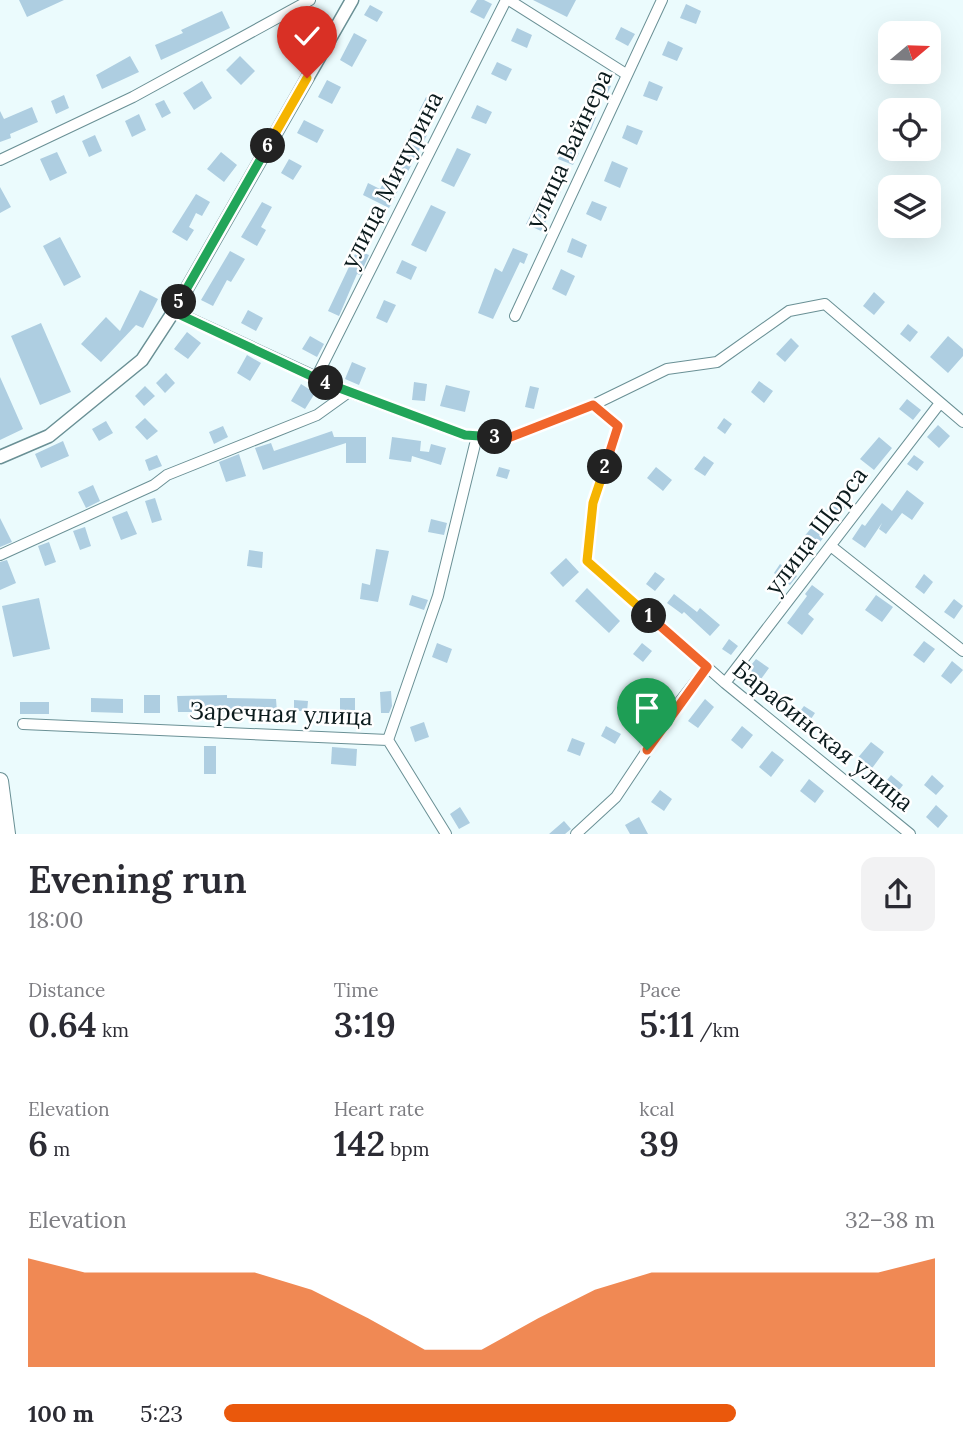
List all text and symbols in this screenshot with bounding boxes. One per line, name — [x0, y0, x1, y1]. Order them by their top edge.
pin — [277, 6, 337, 78]
icon: check — [288, 17, 326, 55]
north arrow — [878, 21, 942, 84]
map controls — [878, 21, 941, 238]
street label: улица Вайнера — [518, 64, 619, 233]
street label: улица Мичурина — [333, 86, 450, 274]
button: locate — [878, 98, 941, 161]
pin: 6 — [250, 128, 286, 164]
text: 6 — [262, 133, 273, 157]
button: layers — [878, 175, 941, 238]
pin: 5 — [162, 284, 196, 320]
text: 5 — [173, 289, 184, 313]
pin: 4 — [308, 366, 344, 400]
text: 4 — [320, 370, 331, 394]
pin: 3 — [477, 420, 512, 454]
text: 3 — [489, 424, 500, 448]
pin: 2 — [588, 449, 622, 484]
text: 2 — [599, 454, 610, 478]
street label: улица Щорса — [757, 460, 874, 601]
pin: 1 — [632, 598, 666, 634]
text: 1 — [645, 603, 652, 627]
street label: Барабинская улица — [727, 653, 920, 818]
pin — [617, 678, 677, 750]
icon: arrive — [628, 689, 666, 727]
street label: Заречная улица — [189, 695, 373, 732]
text: Evening run — [28, 855, 247, 903]
button: share — [861, 857, 935, 931]
text: 18:00 — [28, 905, 84, 934]
text: Distance — [28, 978, 105, 1002]
text: Time — [334, 978, 378, 1002]
text: Pace — [639, 978, 681, 1002]
text: 0.64 — [28, 1002, 97, 1047]
text: 3:19 — [334, 1002, 396, 1047]
text: 5:11 — [639, 1002, 695, 1047]
text: km — [97, 1018, 129, 1042]
text: /km — [695, 1018, 740, 1042]
text: Elevation — [28, 1097, 110, 1121]
text: Heart rate — [334, 1097, 424, 1121]
text: kcal — [639, 1097, 674, 1121]
text: 6 — [28, 1121, 48, 1166]
text: 142 — [334, 1121, 385, 1166]
text: 39 — [639, 1121, 679, 1166]
text: m — [48, 1137, 70, 1161]
text: bpm — [385, 1137, 430, 1161]
text: Elevation — [28, 1205, 127, 1234]
text: 32–38 m — [845, 1205, 935, 1234]
text: 100 m — [28, 1399, 94, 1428]
text: 5:23 — [140, 1399, 183, 1428]

